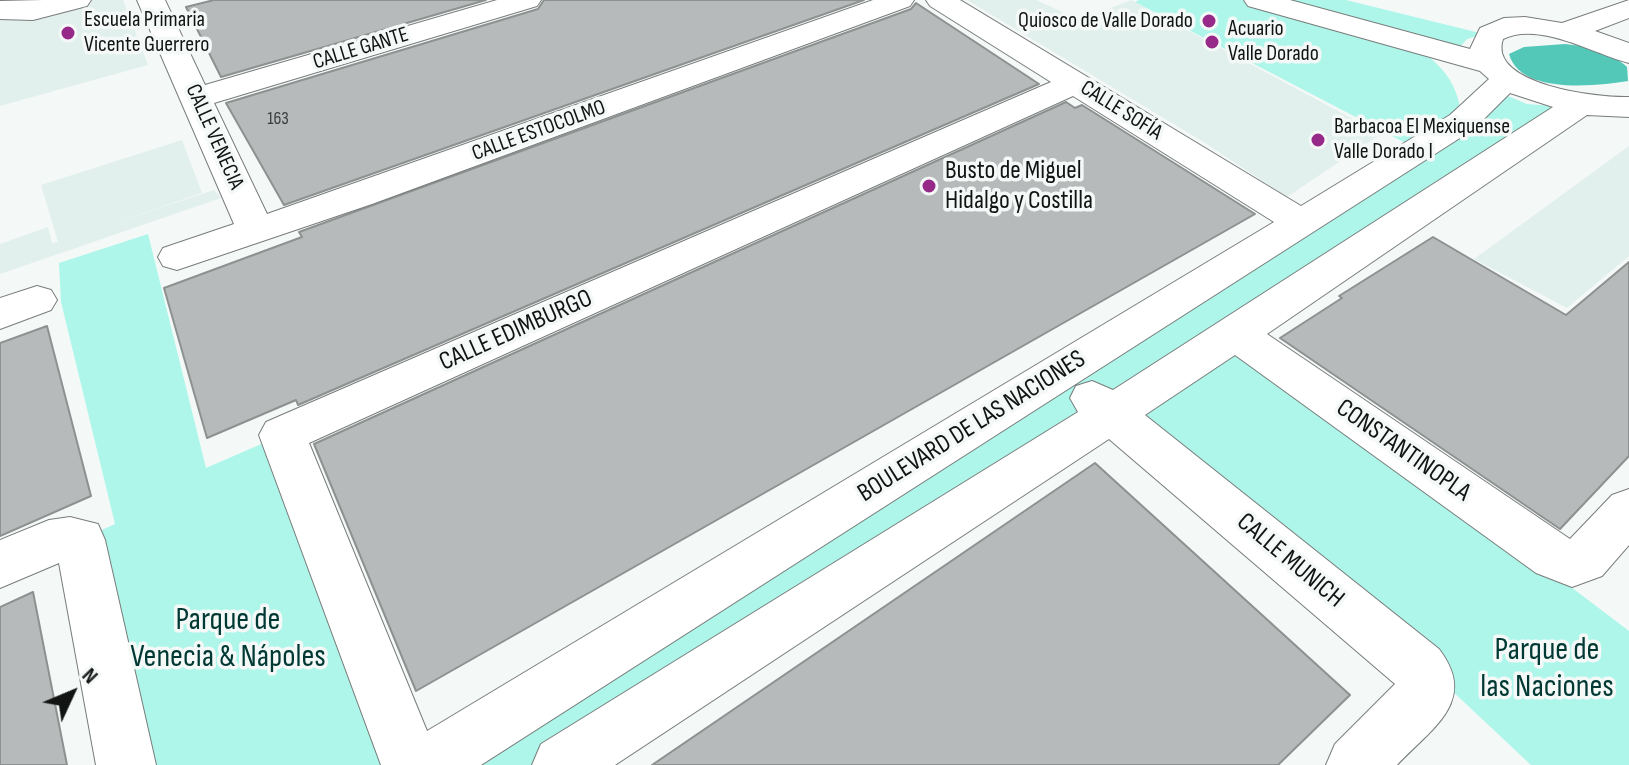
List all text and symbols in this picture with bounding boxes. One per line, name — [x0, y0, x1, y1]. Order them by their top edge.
place label: Escuela Primaria Vicente Guerrero — [84, 7, 209, 58]
place label: Quiosco de Valle Dorado — [1018, 8, 1193, 34]
marker: Quiosco de Valle Dorado — [1200, 12, 1218, 30]
place label: Acuario Valle Dorado — [1228, 16, 1319, 68]
street label: CALLE GANTE — [310, 22, 412, 76]
marker: Escuela Primaria Vicente Guerrero — [59, 24, 77, 42]
marker: Acuario Valle Dorado — [1203, 33, 1221, 51]
street label: CALLE SOFÍA — [1075, 76, 1167, 146]
street label: CALLE VENECIA — [179, 80, 249, 194]
street label: CALLE ESTOCOLMO — [469, 95, 609, 167]
house number: 163 — [267, 108, 289, 130]
place label: Barbacoa El Mexiquense Valle Dorado I — [1334, 114, 1510, 166]
marker: Barbacoa El Mexiquense Valle Dorado I — [1309, 131, 1327, 149]
place label: Busto de Miguel Hidalgo y Costilla — [945, 155, 1093, 216]
marker: Busto de Miguel Hidalgo y Costilla — [920, 177, 938, 195]
street label: CALLE EDIMBURGO — [435, 283, 597, 379]
street label: BOULEVARD DE LAS NACIONES — [852, 344, 1092, 510]
street label: CONSTANTINOPLA — [1330, 393, 1476, 509]
street label: CALLE MUNICH — [1230, 507, 1350, 615]
park label: Parque de Venecia & Nápoles — [130, 602, 326, 677]
park label: Parque de las Naciones — [1480, 632, 1614, 707]
north arrow — [32, 653, 112, 733]
text: N — [76, 662, 103, 690]

